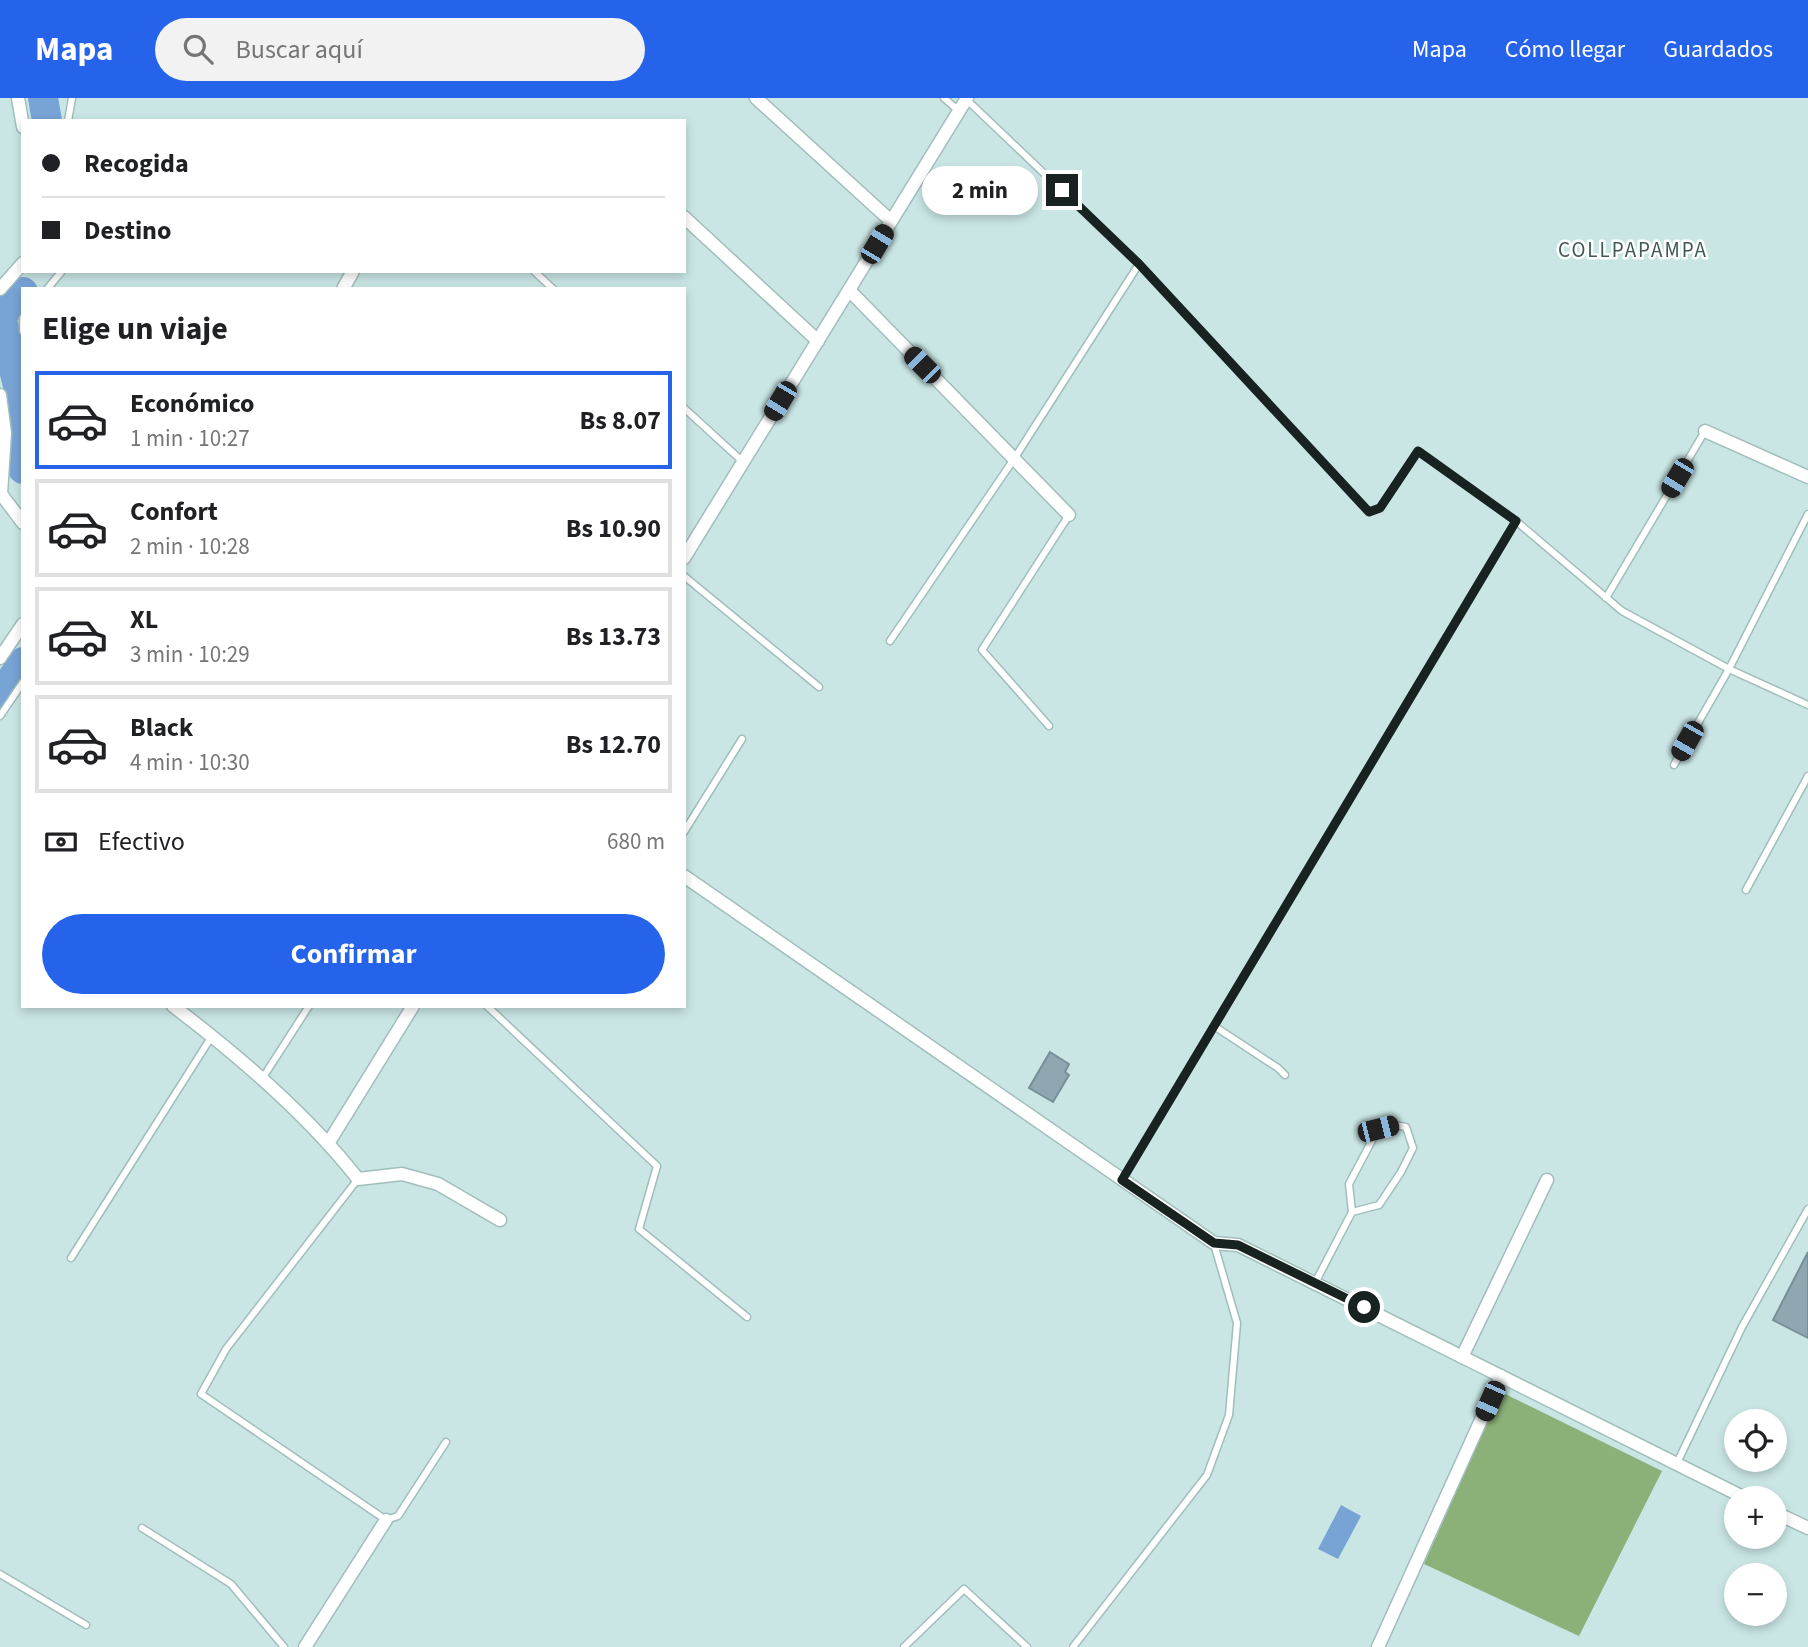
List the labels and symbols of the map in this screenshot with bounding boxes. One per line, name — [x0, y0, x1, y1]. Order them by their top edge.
callout: 2 min — [922, 166, 1038, 214]
route end — [1046, 174, 1078, 206]
car — [858, 221, 897, 267]
district label: COLLPAPAMPA — [1558, 235, 1708, 265]
car — [900, 343, 945, 387]
car — [761, 378, 800, 424]
car — [1658, 455, 1697, 501]
car — [1668, 718, 1707, 764]
car — [1356, 1114, 1401, 1144]
route start — [1348, 1291, 1380, 1323]
car — [1472, 1378, 1509, 1424]

